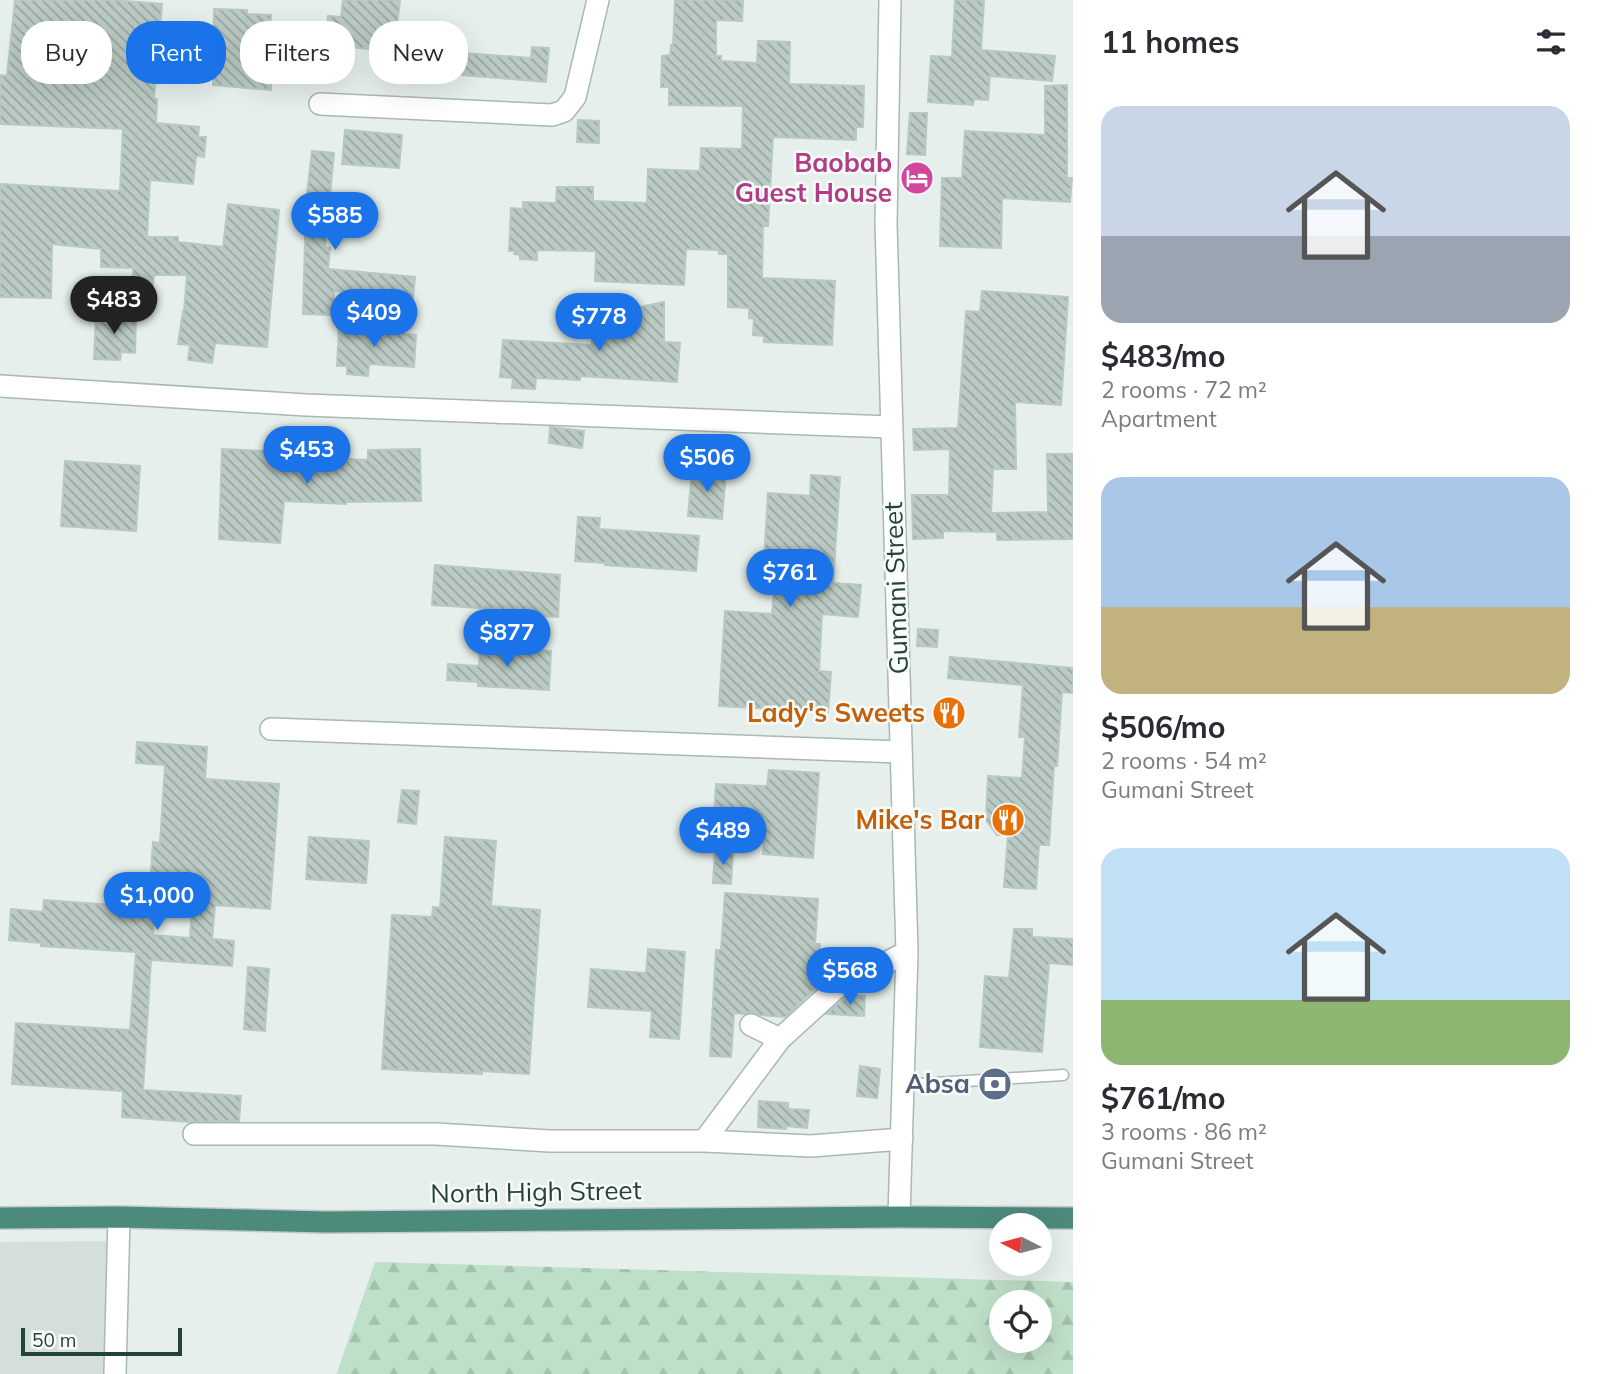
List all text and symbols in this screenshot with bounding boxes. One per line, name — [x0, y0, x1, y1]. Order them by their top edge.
chip: Buy — [21, 21, 112, 84]
chip: Rent — [126, 21, 226, 84]
chip: Filters — [240, 21, 355, 84]
chip: New — [369, 21, 468, 84]
text: 11 homes — [1101, 23, 1240, 61]
icon: filters — [1532, 23, 1570, 61]
place label: Baobab Guest House — [735, 146, 892, 209]
icon: home — [1273, 152, 1399, 278]
hotel icon: Baobab Guest House — [898, 159, 936, 197]
pin: $585 — [294, 192, 376, 252]
text: $585 — [307, 200, 363, 229]
pin: $483 — [73, 276, 155, 336]
text: $483 — [86, 284, 142, 313]
pin: $409 — [333, 290, 415, 349]
pin: $778 — [558, 294, 640, 353]
text: $409 — [346, 297, 402, 326]
text: $778 — [571, 301, 627, 330]
text: $483/mo — [1101, 337, 1225, 375]
text: 2 rooms · 72 m² — [1101, 375, 1267, 404]
text: Apartment — [1101, 404, 1217, 433]
pin: $453 — [266, 426, 348, 486]
text: $453 — [279, 434, 335, 463]
pin: $506 — [666, 434, 748, 494]
text: $506 — [679, 442, 735, 471]
street label: Gumani Street — [876, 501, 915, 675]
icon: home — [1273, 523, 1399, 649]
pin: $761 — [749, 550, 831, 609]
text: $761 — [762, 557, 818, 586]
pin: $877 — [466, 610, 548, 669]
text: $877 — [479, 617, 535, 646]
restaurant icon: Lady's Sweets — [930, 694, 968, 732]
place label: Lady's Sweets — [747, 696, 925, 729]
text: $506/mo — [1101, 708, 1225, 746]
text: 2 rooms · 54 m² — [1101, 746, 1267, 775]
text: Gumani Street — [1101, 775, 1254, 804]
restaurant icon: Mike's Bar — [989, 801, 1027, 839]
place label: Mike's Bar — [856, 803, 985, 836]
pin: $489 — [682, 808, 764, 867]
text: $489 — [695, 815, 751, 844]
pin: $1,000 — [100, 872, 214, 932]
text: $1,000 — [120, 880, 194, 909]
icon: home — [1273, 894, 1399, 1020]
pin: $568 — [809, 948, 891, 1007]
text: $568 — [822, 955, 878, 984]
bank icon: Absa — [976, 1065, 1014, 1103]
place label: Absa — [905, 1067, 970, 1100]
text: $761/mo — [1101, 1079, 1225, 1117]
text: 3 rooms · 86 m² — [1101, 1117, 1267, 1146]
text: Gumani Street — [1101, 1146, 1254, 1175]
street label: North High Street — [430, 1173, 642, 1210]
north arrow — [989, 1213, 1052, 1276]
map controls — [989, 1213, 1052, 1353]
button: locate — [989, 1290, 1052, 1353]
scale bar — [21, 1325, 182, 1357]
text: 50 m — [32, 1328, 76, 1352]

